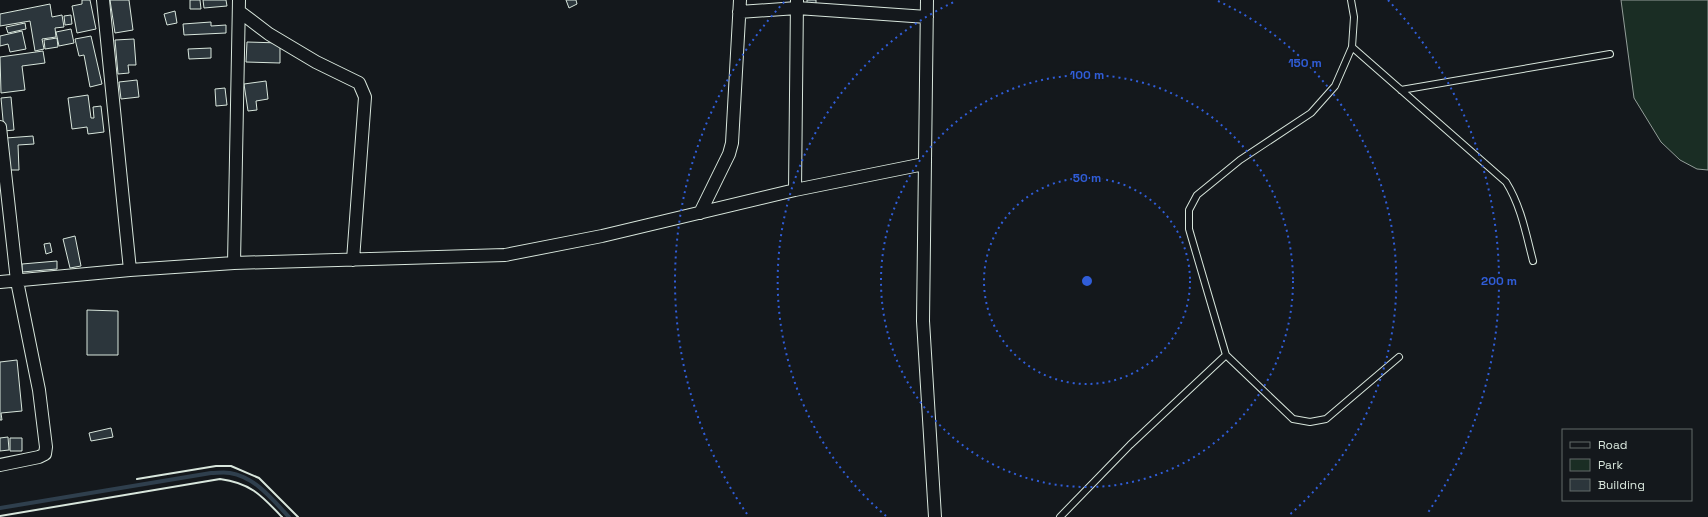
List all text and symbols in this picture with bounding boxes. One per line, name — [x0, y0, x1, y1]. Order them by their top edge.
text: 150 m — [1288, 55, 1322, 71]
text: 100 m — [1070, 67, 1104, 83]
text: 50 m — [1073, 170, 1101, 186]
text: 200 m — [1481, 273, 1517, 289]
centre of rings — [1080, 274, 1094, 288]
legend — [1562, 429, 1692, 501]
text: Road — [1598, 437, 1627, 453]
text: Park — [1598, 457, 1623, 473]
text: Building — [1598, 477, 1645, 493]

